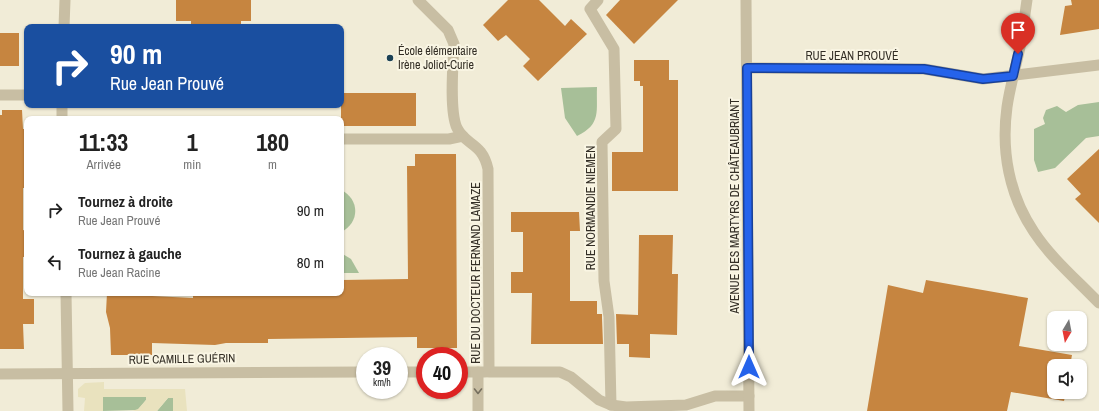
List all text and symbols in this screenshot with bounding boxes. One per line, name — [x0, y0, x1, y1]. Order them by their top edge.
pin — [1001, 13, 1035, 54]
icon: arrive — [1007, 19, 1029, 41]
text: 90 m — [110, 35, 162, 73]
icon: right — [44, 40, 96, 92]
place label: École élémentaire Irène Joliot-Curie — [398, 43, 477, 73]
street label: RUE JEAN PROUVÉ — [806, 48, 898, 64]
marker: École élémentaire Irène Joliot-Curie — [385, 53, 395, 63]
text: Rue Jean Prouvé — [110, 71, 224, 96]
street label: AVENUE DES MARTYRS DE CHÂTEAUBRIANT — [727, 99, 743, 314]
text: 11:33 — [79, 126, 128, 158]
text: 1 — [187, 126, 198, 158]
text: 180 — [256, 126, 289, 158]
street label: RUE NORMANDIE NIEMEN — [583, 146, 599, 270]
text: Arrivée — [86, 156, 121, 173]
text: min — [183, 156, 201, 173]
text: m — [268, 156, 277, 173]
street label: RUE DU DOCTEUR FERNAND LAMAZE — [468, 182, 484, 364]
text: Tournez à droite — [78, 191, 173, 212]
icon: right — [44, 199, 66, 221]
text: 90 m — [297, 200, 324, 221]
text: Rue Jean Prouvé — [78, 212, 160, 229]
text: Tournez à gauche — [78, 243, 182, 264]
icon: left — [44, 251, 66, 273]
text: 80 m — [297, 252, 324, 273]
text: Rue Jean Racine — [78, 264, 160, 281]
north arrow — [1047, 311, 1087, 351]
map controls — [1047, 311, 1087, 399]
position arrow — [728, 346, 770, 388]
speed limit sign: 40 — [416, 347, 468, 399]
street label: RUE CAMILLE GUÉRIN — [129, 350, 235, 368]
text: 39 — [373, 354, 391, 381]
button: sound — [1047, 359, 1087, 399]
text: km/h — [373, 376, 391, 389]
one-way arrow — [474, 388, 482, 394]

